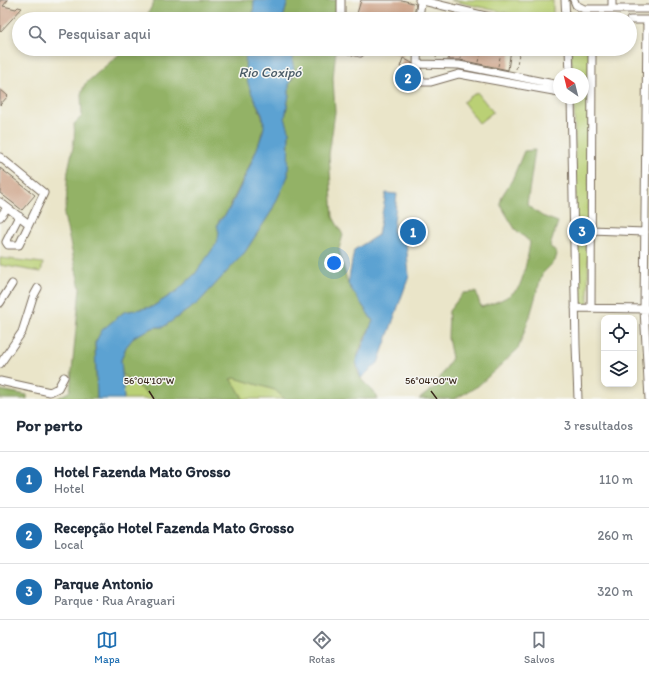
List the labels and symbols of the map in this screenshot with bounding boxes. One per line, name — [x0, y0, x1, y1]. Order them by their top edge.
pin: 2 — [395, 63, 421, 93]
water label: Rio Coxipó — [239, 64, 302, 81]
north arrow — [553, 68, 589, 104]
pin: 3 — [569, 216, 595, 246]
pin: 1 — [400, 217, 426, 247]
your location — [324, 253, 344, 273]
text: 56°04'10"W — [124, 374, 175, 387]
text: 56°04'00"W — [405, 374, 457, 387]

